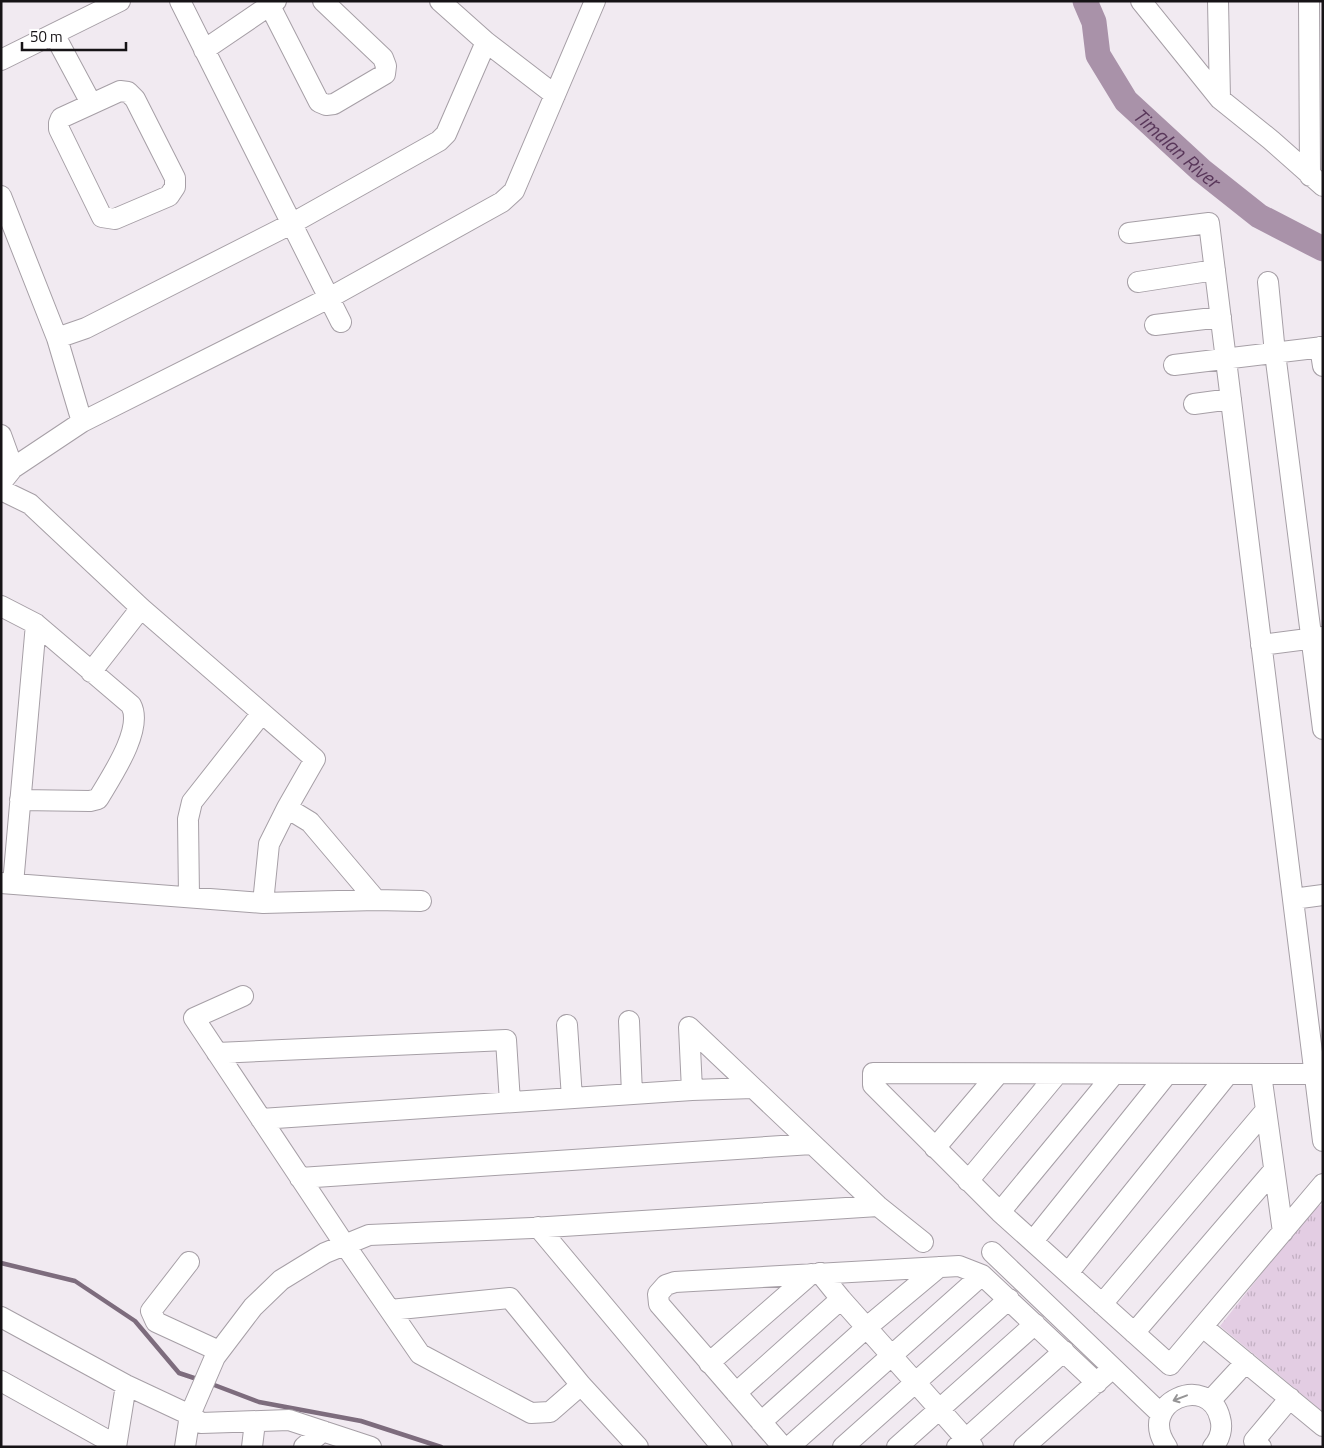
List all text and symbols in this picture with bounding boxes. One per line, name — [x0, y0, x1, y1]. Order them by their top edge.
scale bar — [22, 20, 126, 52]
text: 50 m — [30, 25, 63, 48]
water label: Timalan River — [1127, 100, 1229, 197]
one-way arrow — [1173, 1394, 1188, 1403]

